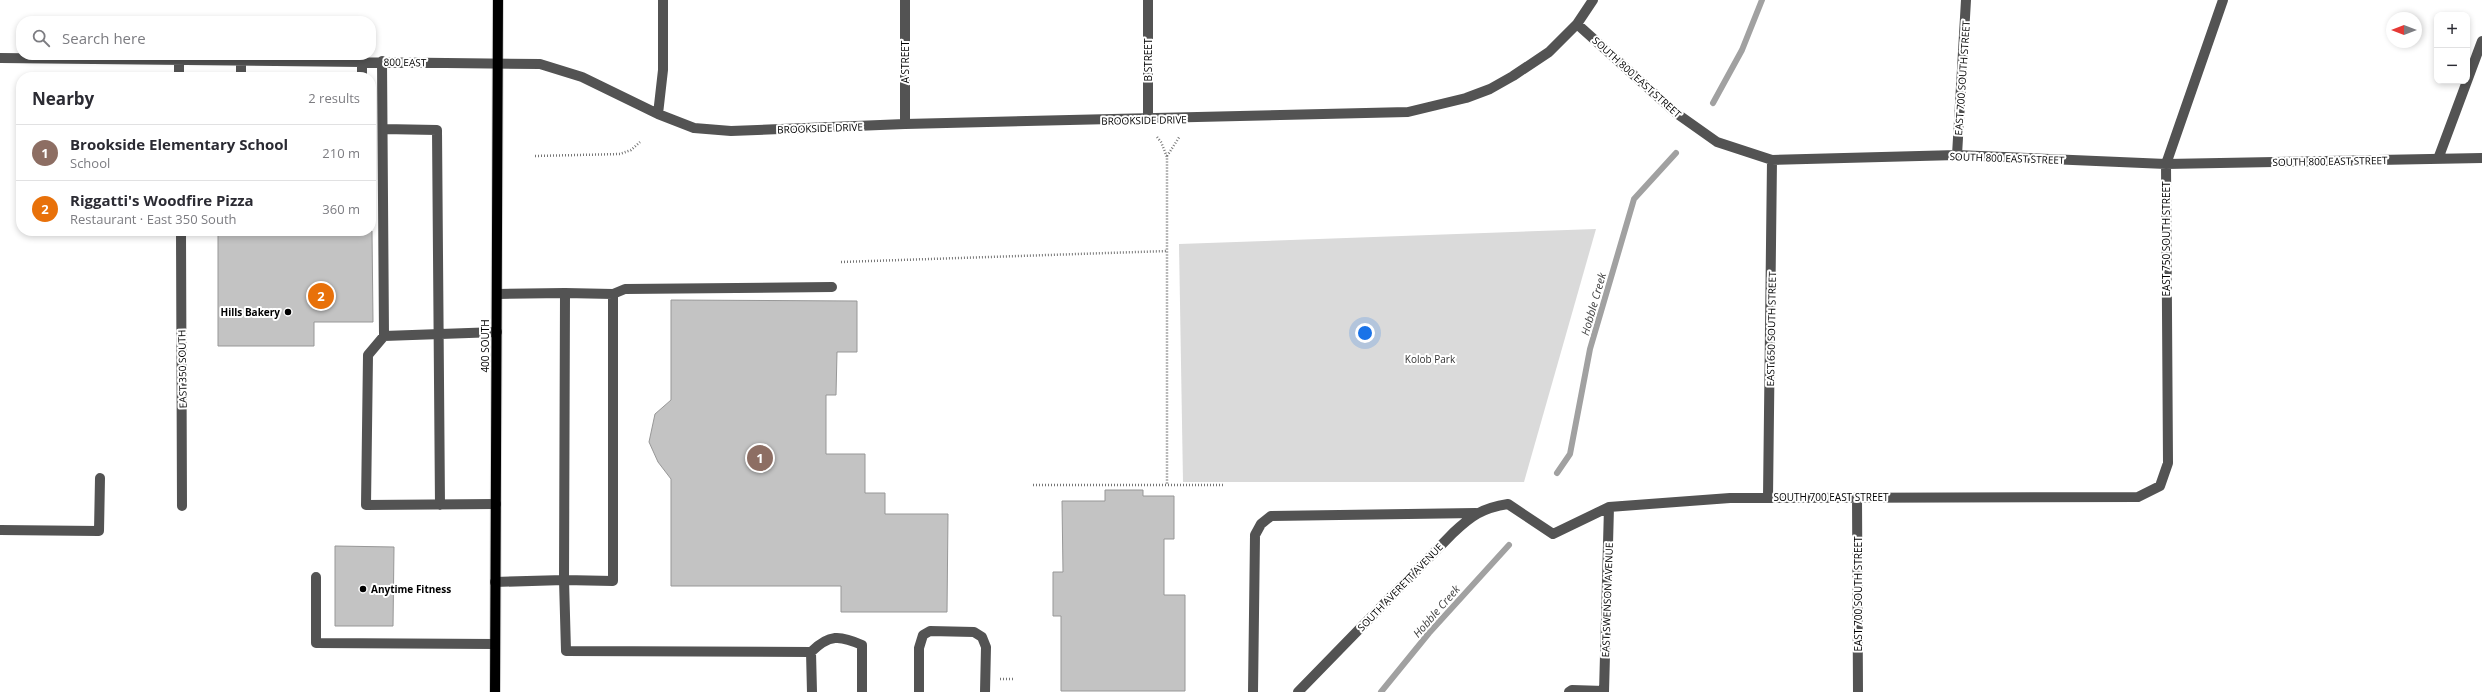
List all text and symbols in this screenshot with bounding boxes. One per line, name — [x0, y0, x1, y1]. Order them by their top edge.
north arrow — [2386, 12, 2422, 48]
map controls — [2434, 12, 2470, 84]
button: + — [2434, 12, 2470, 48]
search box — [16, 16, 376, 60]
street label: EAST 700 SOUTH STREET — [1951, 20, 1973, 136]
icon: search — [30, 27, 52, 49]
text: Search here — [62, 28, 146, 48]
street label: SOUTH 800 EAST STREET — [1590, 33, 1685, 121]
street label: B STREET — [1141, 38, 1155, 81]
street label: A STREET — [898, 40, 912, 83]
button: − — [2434, 48, 2470, 84]
street label: 800 EAST — [384, 55, 427, 69]
text: Nearby — [32, 87, 94, 110]
text: 2 results — [308, 89, 360, 107]
street label: BROOKSIDE DRIVE — [1101, 112, 1187, 128]
street label: BROOKSIDE DRIVE — [777, 120, 863, 136]
text: Brookside Elementary School — [70, 134, 288, 154]
text: 1 — [41, 144, 49, 162]
text: 210 m — [322, 144, 360, 162]
street label: SOUTH 800 EAST STREET — [1949, 149, 2065, 167]
street label: SOUTH 800 EAST STREET — [2272, 153, 2388, 169]
text: School — [70, 154, 110, 172]
street label: EAST 750 SOUTH STREET — [2159, 181, 2173, 297]
text: Riggatti's Woodfire Pizza — [70, 190, 254, 210]
text: 2 — [41, 200, 49, 218]
text: 360 m — [322, 200, 360, 218]
text: Restaurant · East 350 South — [70, 210, 237, 228]
water label: Hobble Creek — [1577, 270, 1609, 337]
street label: EAST 650 SOUTH STREET — [1763, 271, 1779, 387]
pin: 2 — [308, 281, 334, 311]
place label: Hills Bakery — [221, 305, 280, 319]
marker: Hills Bakery — [283, 307, 293, 317]
street label: 400 SOUTH — [478, 319, 492, 373]
your location — [1355, 323, 1375, 343]
street label: EAST 350 SOUTH — [174, 330, 190, 408]
park label: Kolob Park — [1405, 352, 1456, 366]
pin: 1 — [747, 443, 773, 473]
street label: SOUTH 700 EAST STREET — [1773, 490, 1889, 504]
street label: EAST 700 SOUTH STREET — [1851, 536, 1865, 652]
street label: SOUTH AVERETT AVENUE — [1354, 540, 1446, 634]
street label: EAST SWENSON AVENUE — [1598, 542, 1616, 658]
water label: Hobble Creek — [1409, 581, 1463, 640]
place label: Anytime Fitness — [371, 582, 451, 596]
marker: Anytime Fitness — [358, 584, 368, 594]

